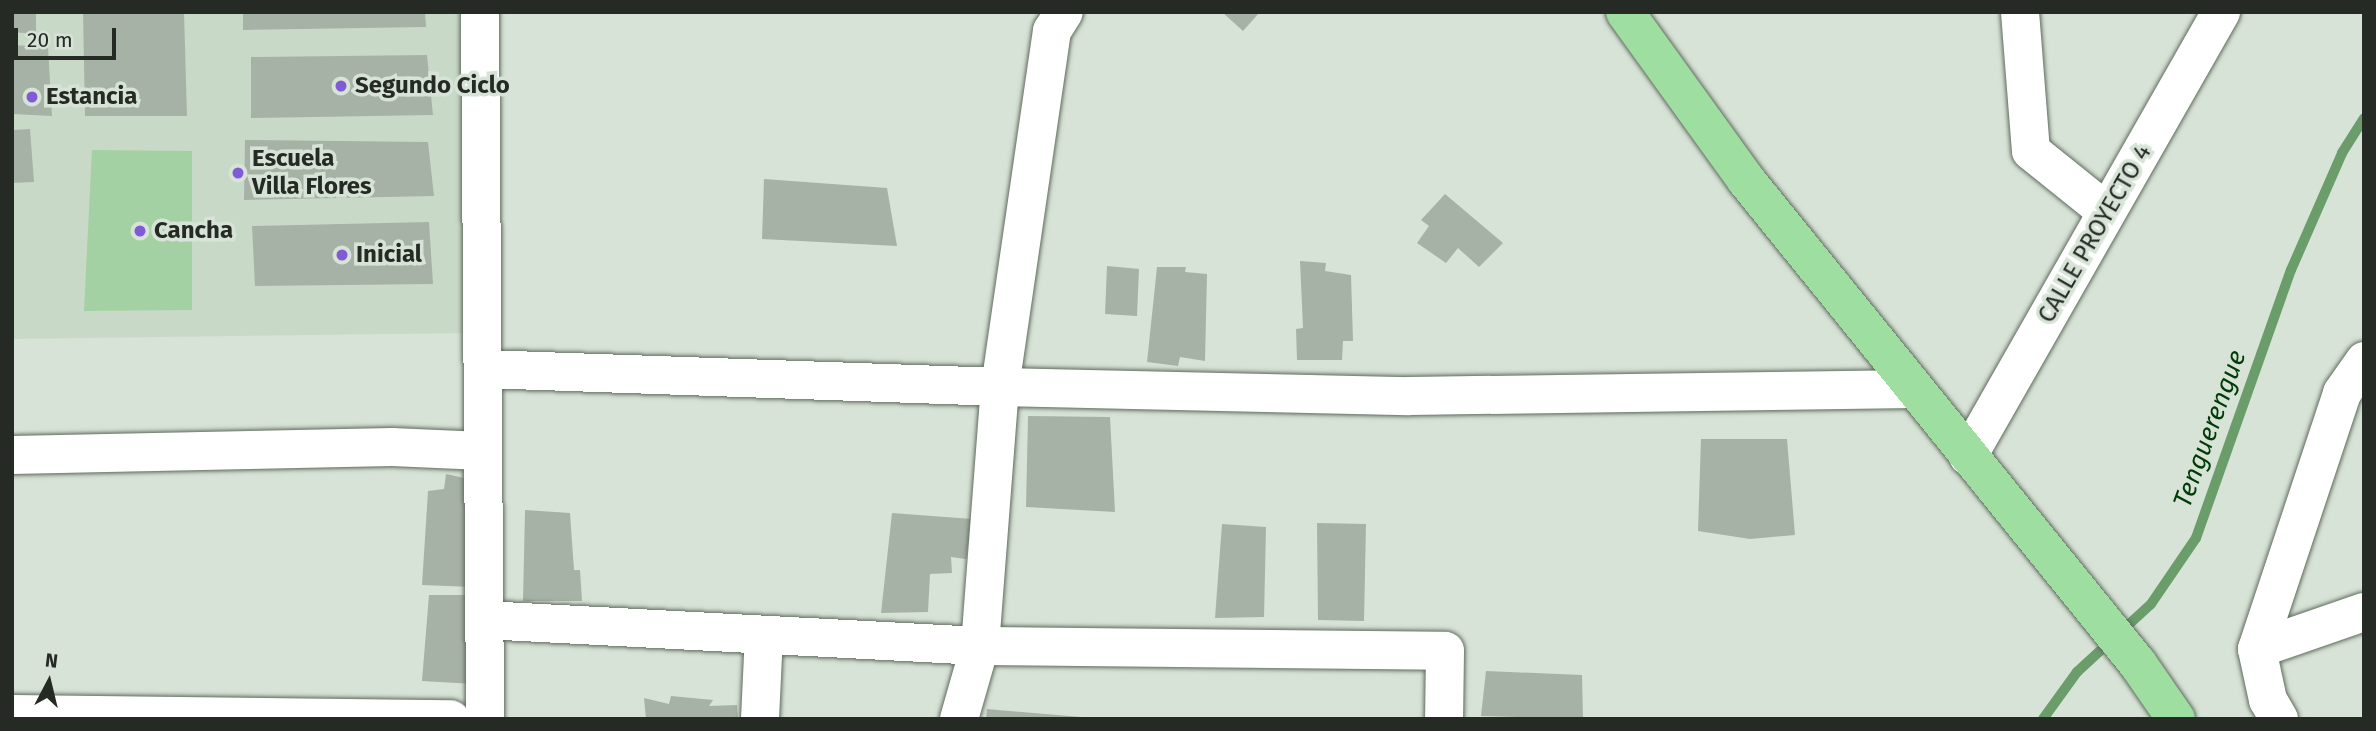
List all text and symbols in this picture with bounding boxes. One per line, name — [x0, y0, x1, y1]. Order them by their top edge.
scale bar — [18, 14, 119, 58]
text: 20 m — [27, 27, 73, 53]
place label: Segundo Ciclo — [355, 72, 510, 100]
marker: Segundo Ciclo — [333, 78, 349, 94]
place label: Estancia — [46, 83, 137, 111]
marker: Estancia — [24, 89, 40, 105]
street label: CALLE PROYECTO 4 — [2032, 140, 2158, 328]
place label: Escuela Villa Flores — [252, 145, 372, 201]
marker: Escuela Villa Flores — [230, 165, 246, 181]
place label: Cancha — [154, 217, 233, 245]
marker: Cancha — [132, 223, 148, 239]
place label: Inicial — [356, 241, 422, 269]
marker: Inicial — [334, 247, 350, 263]
water label: Tenguerengue — [2167, 346, 2253, 512]
north arrow — [14, 647, 84, 717]
text: N — [44, 648, 59, 673]

